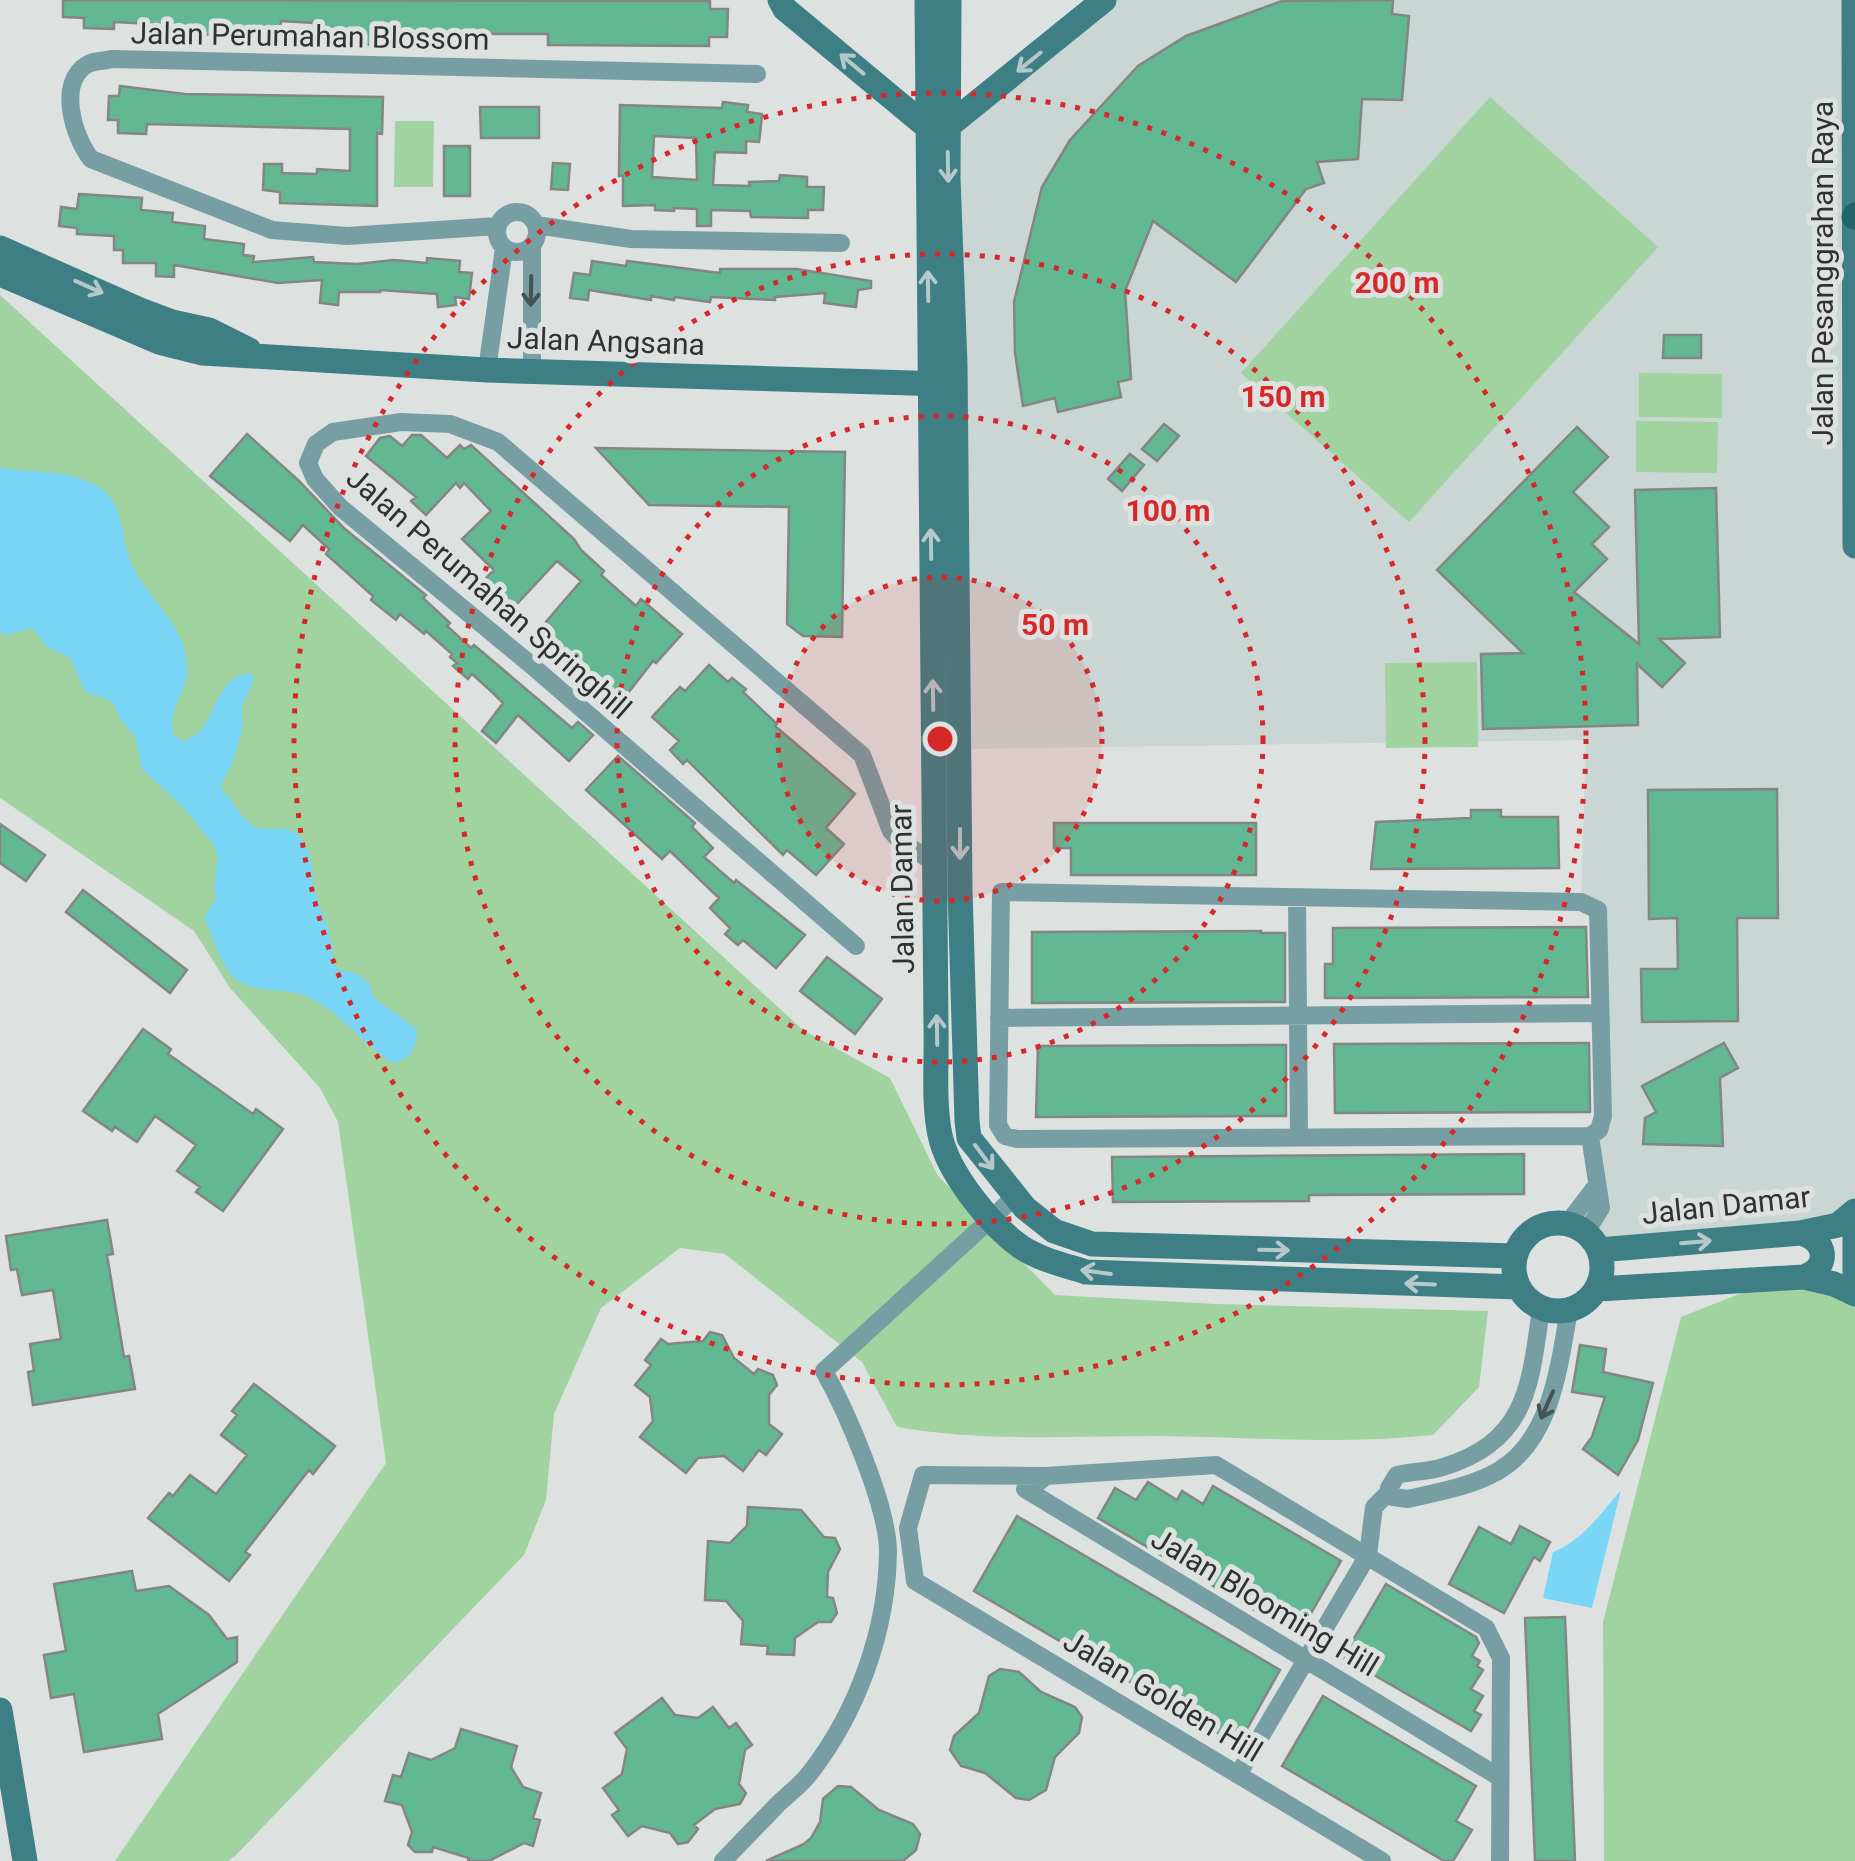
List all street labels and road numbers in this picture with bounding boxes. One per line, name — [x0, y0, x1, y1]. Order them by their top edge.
street label: Jalan Perumahan Blossom — [130, 15, 490, 57]
street label: Jalan Pesanggrahan Raya — [1805, 101, 1840, 445]
street label: Jalan Angsana — [506, 320, 706, 362]
street label: Jalan Perumahan Springhill — [340, 460, 638, 726]
street label: Jalan Damar — [883, 804, 921, 974]
street label: Jalan Damar — [1640, 1179, 1812, 1231]
street label: Jalan Blooming Hill — [1145, 1520, 1385, 1684]
street label: Jalan Golden Hill — [1057, 1623, 1269, 1769]

